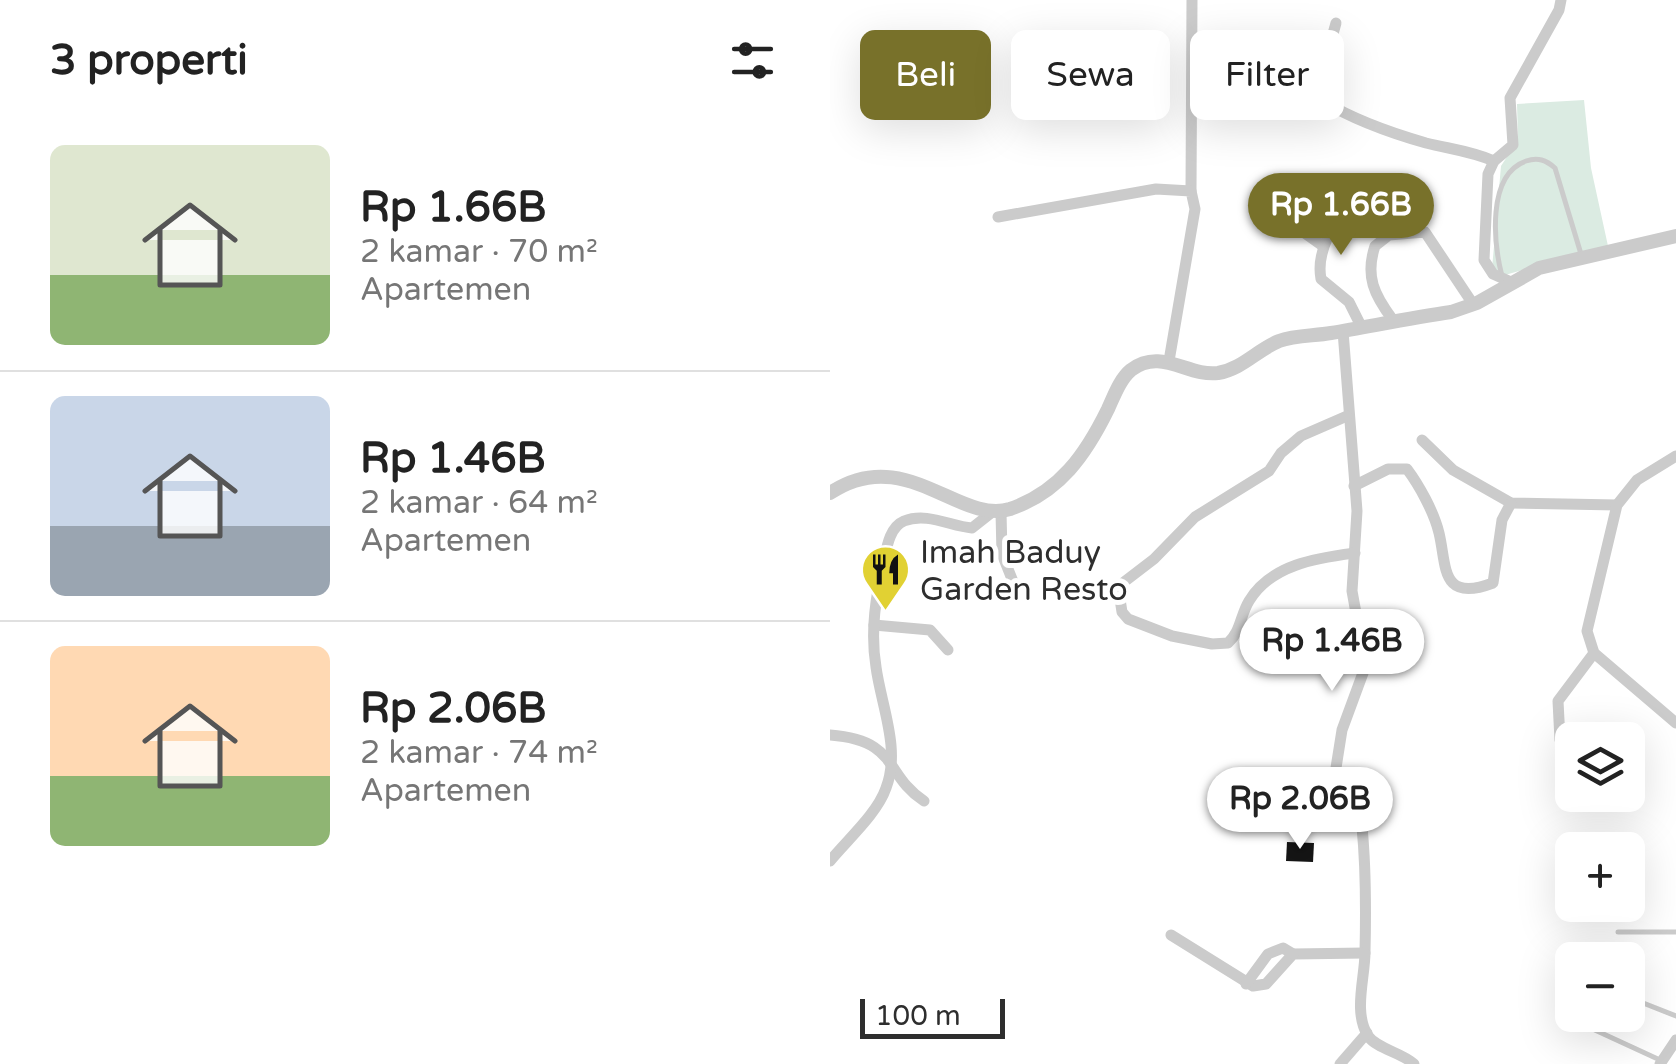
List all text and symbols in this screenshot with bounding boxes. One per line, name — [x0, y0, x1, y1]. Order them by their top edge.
chip: Beli — [860, 30, 991, 120]
chip: Sewa — [1011, 30, 1170, 120]
chip: Filter — [1190, 30, 1344, 120]
icon: filters — [725, 33, 780, 88]
text: 3 properti — [50, 35, 248, 86]
pin: Rp 1.66B — [1238, 173, 1444, 258]
text: Rp 1.66B — [360, 182, 546, 233]
icon: home — [130, 185, 250, 305]
text: Rp 1.66B — [1270, 186, 1412, 224]
text: 2 kamar · 70 m² — [360, 233, 598, 271]
text: Apartemen — [360, 271, 531, 309]
text: Rp 1.46B — [360, 433, 546, 484]
icon: home — [130, 436, 250, 556]
text: 2 kamar · 64 m² — [360, 484, 598, 522]
text: Apartemen — [360, 522, 531, 560]
place label: Imah Baduy Garden Resto — [920, 534, 1128, 609]
restaurant icon: Imah Baduy Garden Resto — [859, 544, 911, 612]
pin: Rp 1.46B — [1229, 609, 1435, 694]
text: Rp 1.46B — [1261, 622, 1403, 660]
text: Rp 2.06B — [360, 683, 546, 734]
icon: home — [130, 686, 250, 806]
map controls — [1555, 722, 1645, 1032]
button: layers — [1555, 722, 1645, 812]
text: 2 kamar · 74 m² — [360, 734, 598, 772]
pin: Rp 2.06B — [1197, 767, 1403, 852]
text: Apartemen — [360, 772, 531, 810]
text: Rp 2.06B — [1229, 780, 1371, 818]
button: + — [1555, 832, 1645, 922]
button: − — [1555, 942, 1645, 1032]
scale bar — [860, 994, 1005, 1038]
text: 100 m — [875, 999, 961, 1033]

